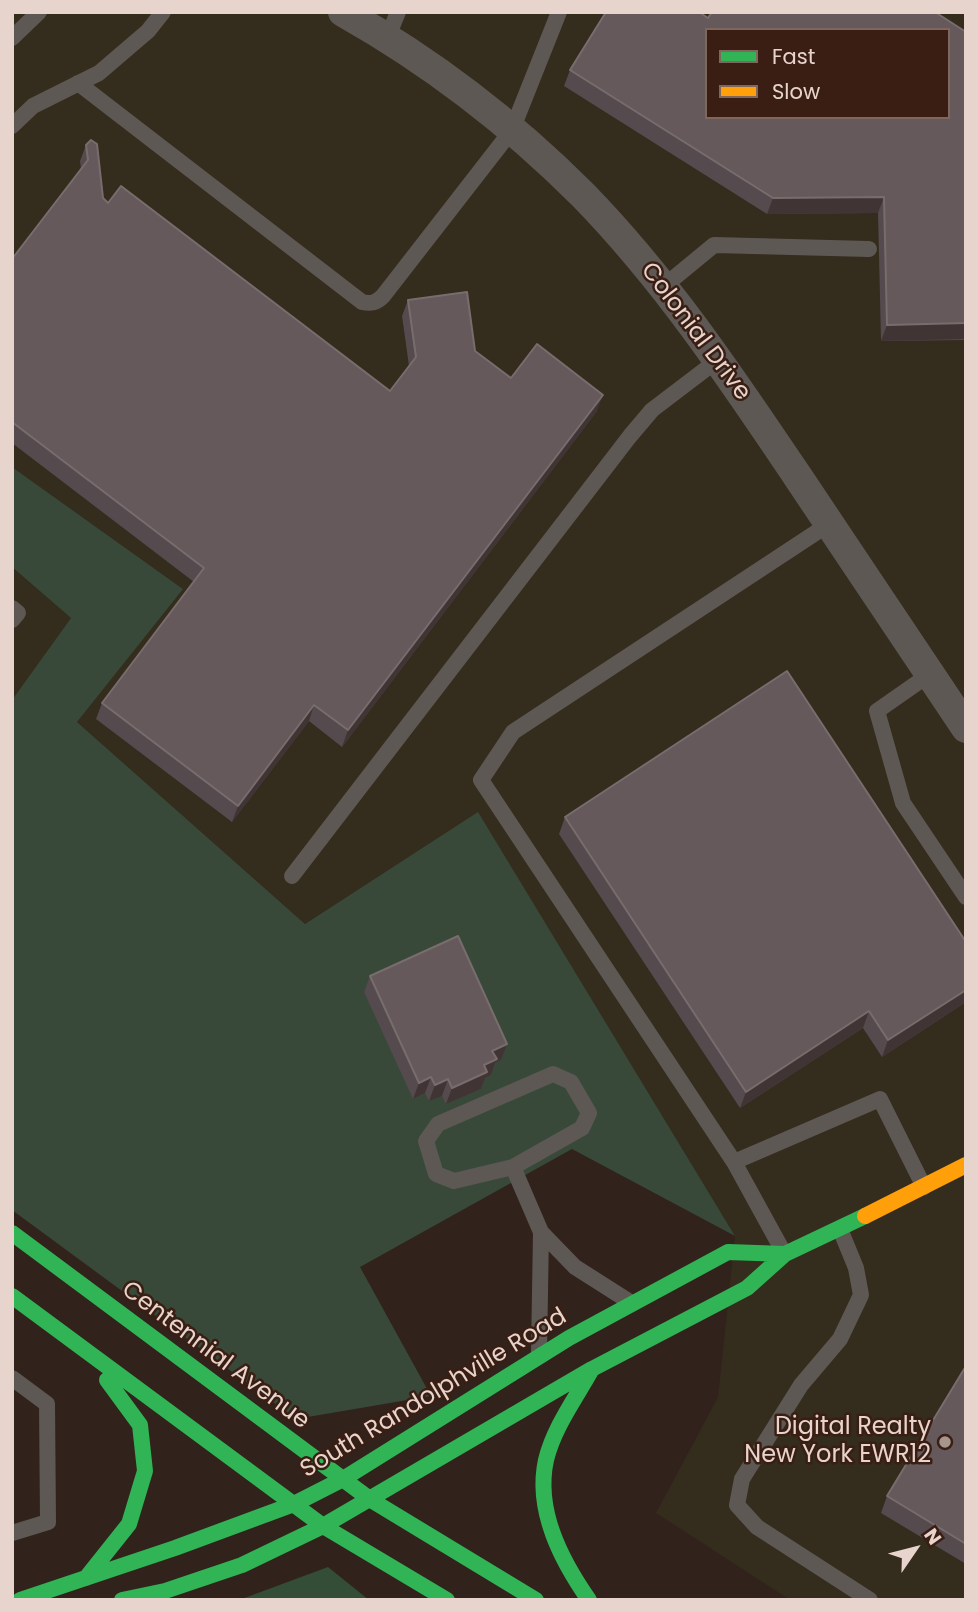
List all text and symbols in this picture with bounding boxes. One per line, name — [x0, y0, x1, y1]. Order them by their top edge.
legend — [705, 28, 950, 119]
text: Fast — [772, 42, 815, 71]
text: Slow — [772, 77, 820, 106]
street label: Colonial Drive — [634, 257, 756, 407]
street label: Centennial Avenue — [115, 1276, 315, 1436]
street label: South Randolphville Road — [296, 1303, 572, 1485]
place label: Digital Realty New York EWR12 — [744, 1414, 931, 1470]
marker: Digital Realty New York EWR12 — [937, 1434, 953, 1450]
north arrow — [880, 1514, 950, 1584]
text: N — [917, 1523, 948, 1550]

